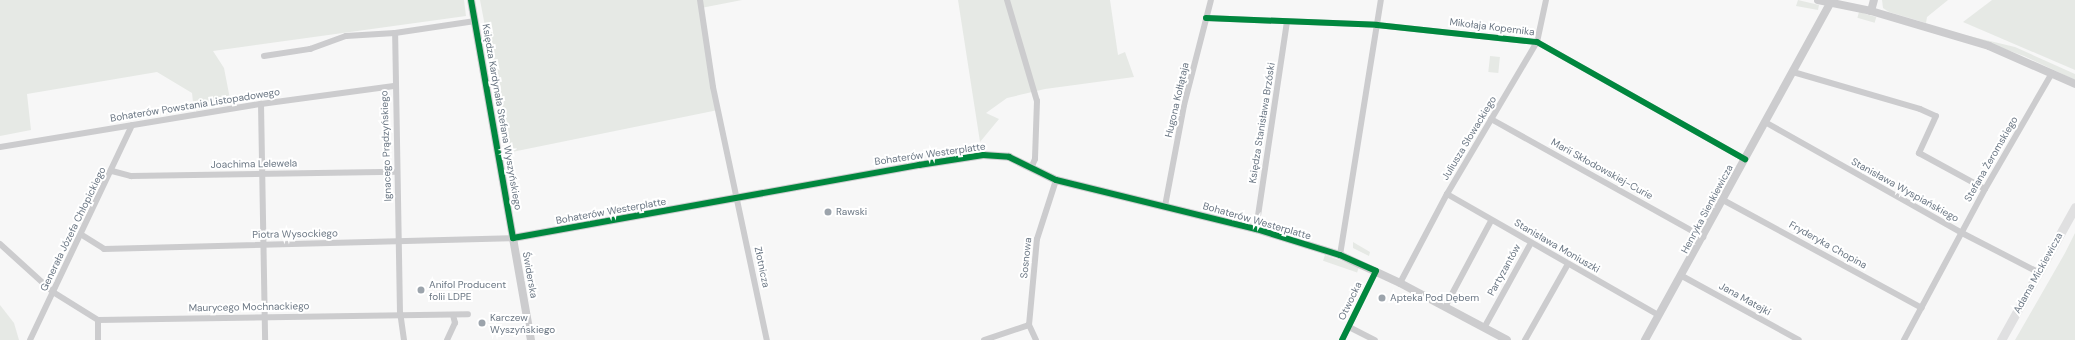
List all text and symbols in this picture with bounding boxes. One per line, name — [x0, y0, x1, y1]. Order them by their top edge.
street label: Mikołaja Kopernika — [1449, 16, 1535, 38]
street label: Księdza Kardynała Stefana Wyszyńskiego — [480, 23, 524, 211]
street label: Hugona Kołłątaja — [1163, 61, 1191, 139]
street label: Księdza Stanisława Brzóski — [1247, 62, 1277, 184]
street label: Bohaterów Powstania Listopadowego — [109, 86, 281, 124]
street label: Ignacego Prądzyńskiego — [378, 90, 394, 202]
street label: Juliusza Słowackiego — [1439, 94, 1499, 182]
street label: Stefana Żeromskiego — [1962, 114, 2020, 204]
street label: Marii Skłodowskiej-Curie — [1549, 136, 1655, 202]
street label: Bohaterów Westerplatte — [874, 140, 986, 168]
street label: Stanisława Wyspiańskiego — [1849, 155, 1961, 225]
street label: Joachima Lelewela — [211, 157, 297, 171]
street label: Henryka Sienkiewicza — [1678, 163, 1736, 255]
street label: Generała Józefa Chłopickiego — [38, 165, 108, 293]
street label: Bohaterów Westerplatte — [555, 195, 667, 227]
street label: Bohaterów Westerplatte — [1202, 200, 1312, 242]
place label: Rawski — [836, 206, 867, 218]
marker: Rawski — [823, 207, 833, 217]
street label: Stanisława Moniuszki — [1512, 217, 1602, 275]
street label: Fryderyka Chopina — [1787, 219, 1869, 271]
street label: Piotra Wysockiego — [252, 227, 338, 241]
street label: Adama Mickiewicza — [2011, 231, 2065, 315]
street label: Sosnowa — [1018, 237, 1034, 279]
street label: Partyzantów — [1485, 242, 1523, 298]
street label: Złotnicza — [752, 245, 772, 289]
street label: Świderska — [520, 251, 540, 299]
place label: Anifol Producent folii LDPE — [429, 278, 506, 302]
street label: Otwocka — [1336, 280, 1364, 322]
street label: Jana Matejki — [1717, 280, 1773, 318]
marker: Anifol Producent folii LDPE — [416, 285, 426, 295]
place label: Apteka Pod Dębem — [1390, 292, 1479, 304]
marker: Apteka Pod Dębem — [1377, 293, 1387, 303]
street label: Maurycego Mochnackiego — [188, 300, 310, 314]
place label: Karczew Wyszyńskiego — [490, 311, 555, 334]
marker: Karczew Wyszyńskiego — [477, 318, 487, 328]

